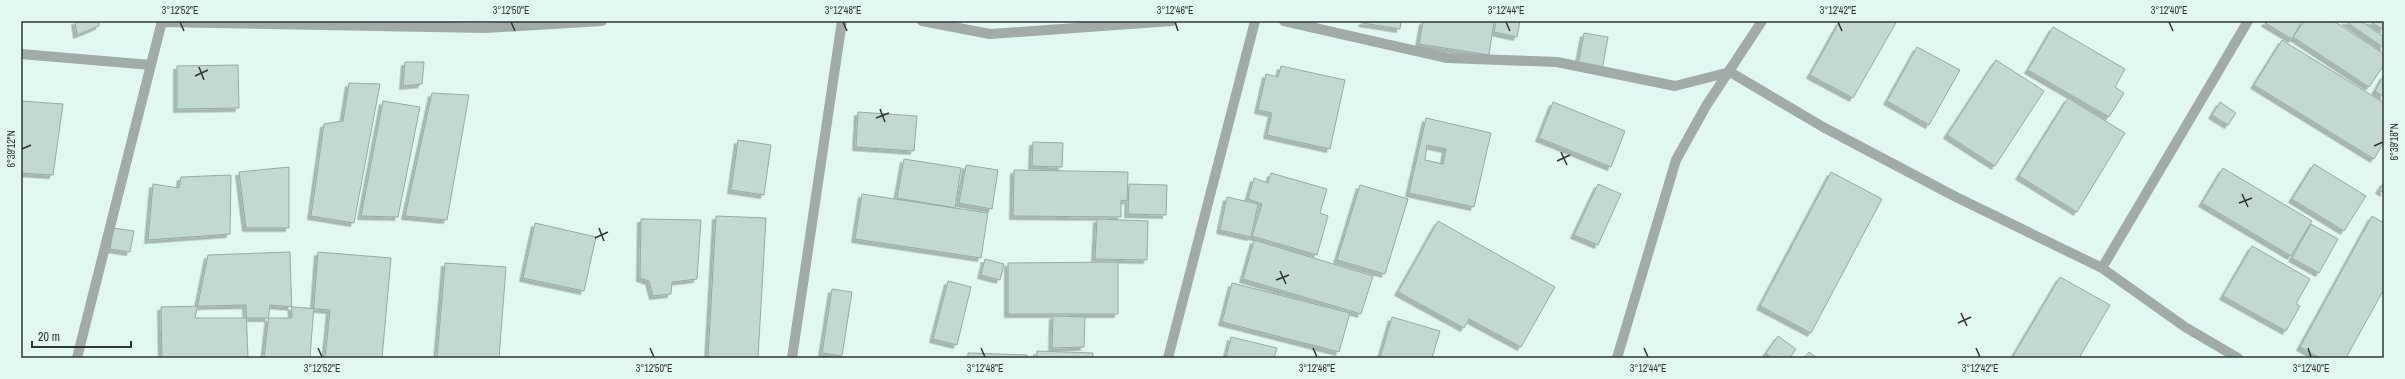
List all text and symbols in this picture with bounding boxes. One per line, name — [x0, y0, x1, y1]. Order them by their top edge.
text: 3°12'52"E — [162, 4, 198, 17]
text: 3°12'50"E — [493, 4, 529, 17]
text: 3°12'48"E — [825, 4, 861, 17]
text: 3°12'46"E — [1157, 4, 1193, 17]
text: 3°12'44"E — [1488, 4, 1524, 17]
text: 3°12'42"E — [1820, 4, 1856, 17]
text: 3°12'40"E — [2151, 4, 2187, 17]
text: 6°39'18"N — [2388, 123, 2401, 161]
text: 6°39'12"N — [5, 130, 18, 168]
scale bar — [32, 323, 131, 349]
text: 20 m — [38, 329, 60, 345]
text: 3°12'52"E — [304, 362, 340, 375]
text: 3°12'50"E — [636, 362, 672, 375]
text: 3°12'48"E — [967, 362, 1003, 375]
text: 3°12'46"E — [1299, 362, 1335, 375]
text: 3°12'44"E — [1630, 362, 1666, 375]
text: 3°12'42"E — [1962, 362, 1998, 375]
text: 3°12'40"E — [2293, 362, 2329, 375]

